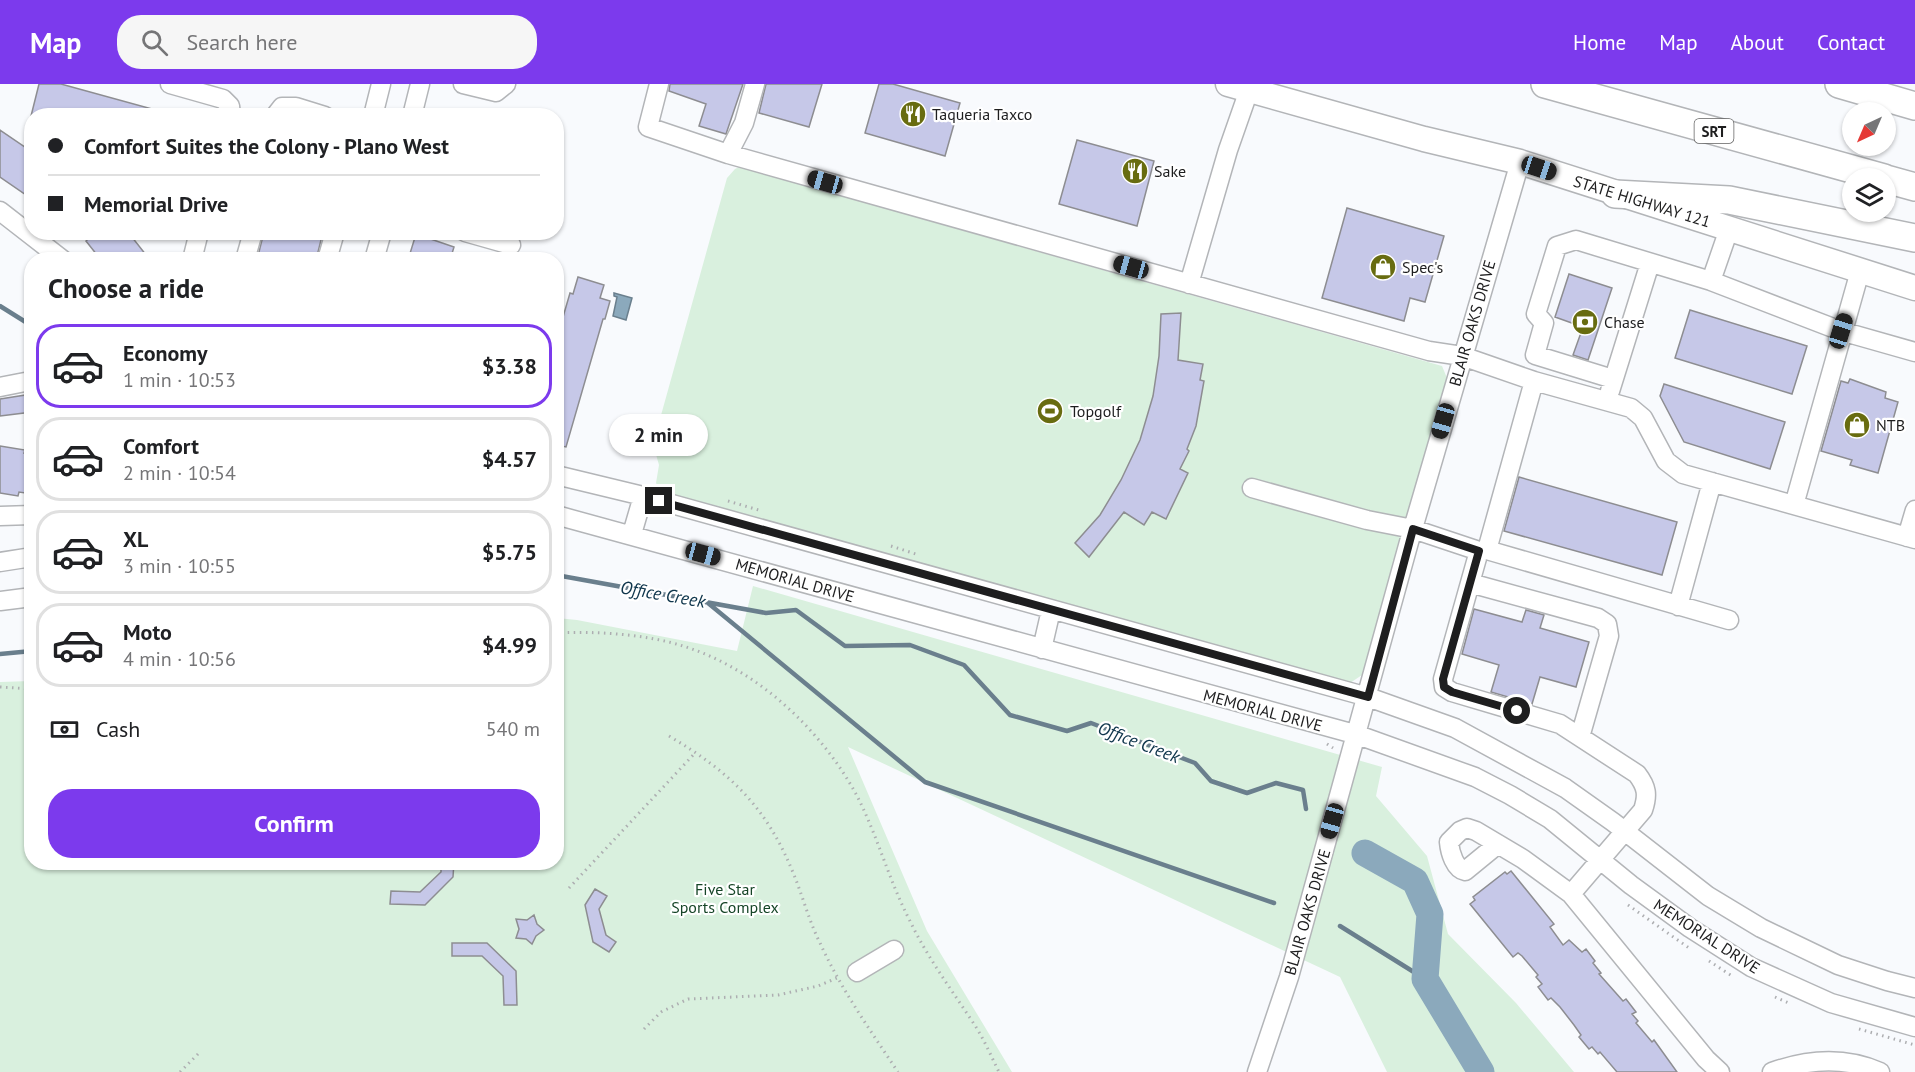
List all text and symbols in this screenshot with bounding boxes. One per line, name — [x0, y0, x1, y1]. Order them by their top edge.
search box — [117, 15, 537, 69]
text: Map — [30, 24, 81, 61]
icon: search — [138, 26, 171, 59]
text: Search here — [186, 28, 297, 56]
text: Home — [1573, 29, 1626, 56]
text: Map — [1659, 29, 1698, 56]
text: About — [1731, 29, 1784, 56]
text: Contact — [1817, 29, 1885, 56]
restaurant icon: Taqueria Taxco — [898, 99, 928, 129]
north arrow — [1842, 102, 1896, 156]
map controls — [1842, 102, 1896, 222]
place label: Taqueria Taxco — [932, 104, 1032, 124]
road number: SRT — [1694, 119, 1734, 143]
text: Comfort Suites the Colony - Plano West — [84, 132, 449, 160]
car — [1519, 154, 1559, 182]
restaurant icon: Sake — [1120, 156, 1150, 186]
place label: Sake — [1154, 161, 1186, 181]
car — [805, 168, 845, 196]
button: layers — [1842, 168, 1896, 222]
street label: STATE HIGHWAY 121 — [1571, 171, 1713, 231]
text: Memorial Drive — [84, 190, 228, 218]
shop icon: Spec's — [1368, 252, 1398, 282]
car — [1111, 253, 1151, 281]
place label: Spec's — [1402, 257, 1444, 277]
street label: BLAIR OAKS DRIVE — [1444, 258, 1500, 388]
text: Choose a ride — [48, 271, 204, 305]
bank icon: Chase — [1570, 307, 1600, 337]
car — [1827, 311, 1855, 351]
place label: Chase — [1604, 312, 1645, 332]
icon: car — [51, 339, 105, 393]
text: Economy — [123, 339, 207, 367]
text: $3.38 — [482, 352, 537, 380]
text: 1 min · 10:53 — [123, 367, 236, 393]
sports icon: Topgolf — [1035, 396, 1065, 426]
place label: Topgolf — [1070, 401, 1122, 421]
car — [1429, 401, 1457, 441]
shop icon: NTB — [1842, 410, 1872, 440]
callout: 2 min — [610, 414, 708, 456]
place label: NTB — [1876, 415, 1905, 435]
text: 2 min — [634, 422, 683, 448]
icon: car — [51, 432, 105, 486]
text: Comfort — [123, 432, 199, 460]
text: $4.57 — [482, 445, 537, 473]
text: 2 min · 10:54 — [123, 460, 236, 486]
route end — [645, 487, 672, 514]
icon: car — [51, 525, 105, 579]
text: XL — [123, 525, 148, 553]
text: $5.75 — [482, 538, 537, 566]
car — [683, 541, 723, 567]
text: 3 min · 10:55 — [123, 553, 236, 579]
street label: MEMORIAL DRIVE — [733, 553, 857, 607]
water label: Office Creek — [619, 575, 708, 613]
icon: car — [51, 618, 105, 672]
text: Moto — [123, 618, 172, 646]
text: $4.99 — [482, 631, 537, 659]
text: 4 min · 10:56 — [123, 646, 236, 672]
street label: MEMORIAL DRIVE — [1201, 684, 1325, 736]
route start — [1503, 697, 1530, 724]
icon: cash — [48, 713, 81, 746]
text: Cash — [96, 715, 140, 743]
text: 540 m — [486, 716, 540, 742]
water label: Office Creek — [1095, 716, 1184, 768]
button: Confirm — [48, 789, 540, 858]
car — [1318, 801, 1346, 841]
street label: BLAIR OAKS DRIVE — [1279, 847, 1335, 977]
park label: Five Star Sports Complex — [671, 879, 779, 917]
street label: MEMORIAL DRIVE — [1650, 894, 1764, 978]

